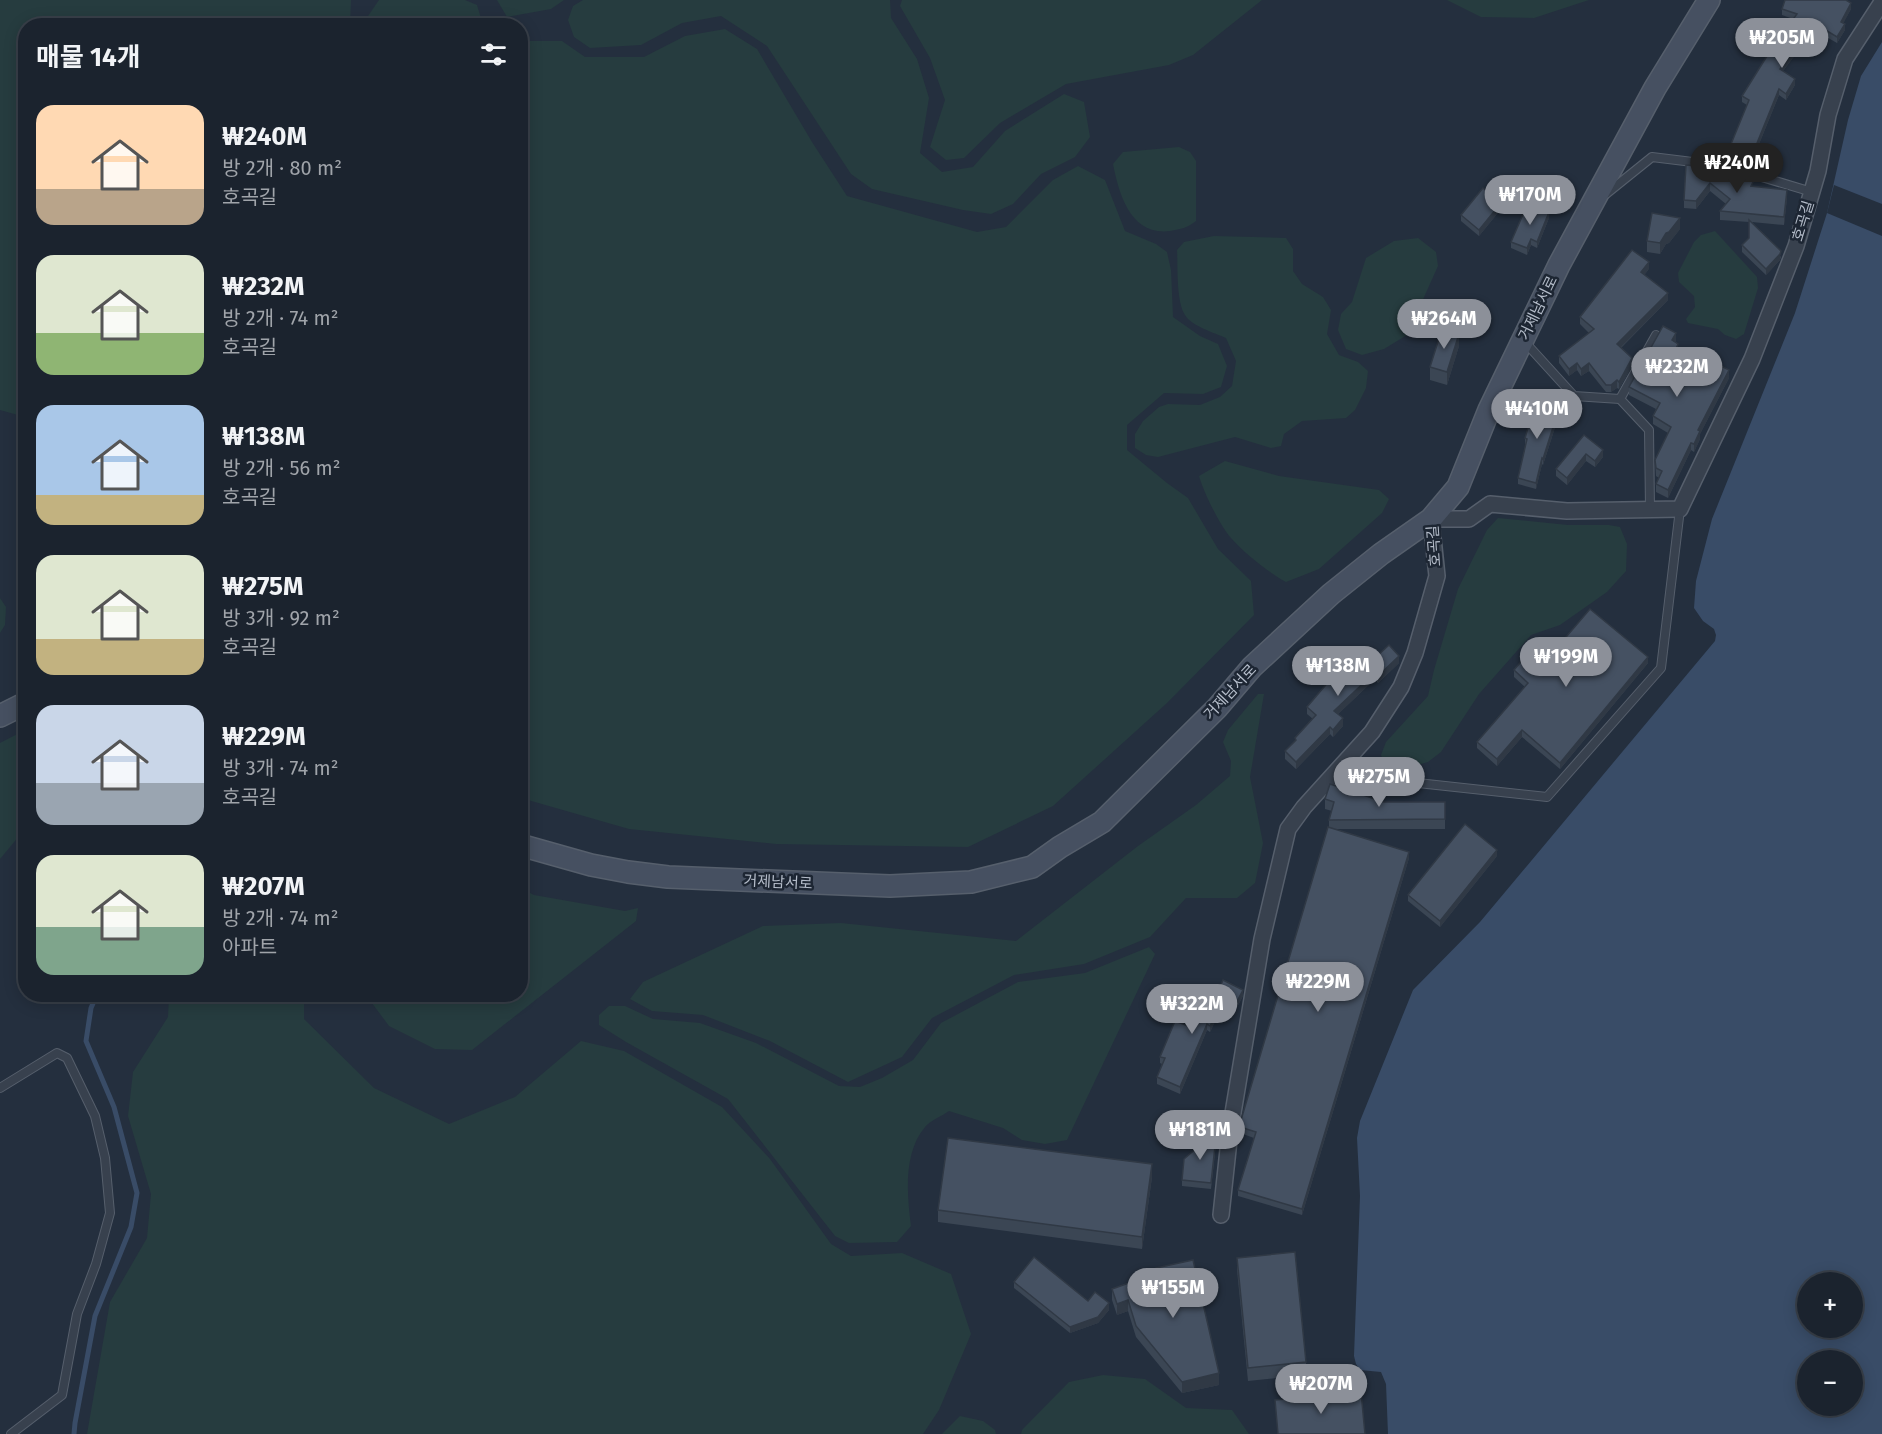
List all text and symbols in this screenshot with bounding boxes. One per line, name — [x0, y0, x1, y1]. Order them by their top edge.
pin: ₩205M — [1740, 18, 1824, 69]
text: ₩205M — [1749, 25, 1815, 49]
icon: filters — [477, 38, 510, 71]
text: 매물 14개 — [36, 42, 141, 73]
text: ₩240M — [222, 121, 307, 152]
icon: home — [84, 129, 156, 201]
pin: ₩240M — [1695, 143, 1779, 194]
text: ₩240M — [1704, 150, 1770, 174]
text: 방 2개 · 80 m² — [222, 156, 342, 180]
pin: ₩170M — [1488, 175, 1572, 226]
text: ₩170M — [1499, 182, 1561, 206]
text: 호곡길 — [222, 185, 277, 209]
street label: 호곡길 — [1788, 199, 1818, 243]
text: ₩232M — [222, 271, 304, 302]
street label: 거제남서로 — [1515, 273, 1561, 343]
icon: home — [84, 279, 156, 351]
pin: ₩264M — [1402, 299, 1486, 350]
text: 방 2개 · 74 m² — [222, 306, 338, 330]
text: ₩264M — [1411, 306, 1477, 330]
text: 호곡길 — [222, 335, 277, 359]
pin: ₩232M — [1635, 347, 1719, 398]
text: ₩232M — [1645, 354, 1709, 378]
pin: ₩410M — [1495, 389, 1579, 440]
text: ₩410M — [1505, 396, 1569, 420]
text: ₩138M — [222, 421, 305, 452]
icon: home — [84, 429, 156, 501]
text: 방 2개 · 56 m² — [222, 456, 340, 480]
text: 호곡길 — [222, 485, 277, 509]
street label: 호곡길 — [1424, 525, 1444, 567]
text: ₩275M — [222, 571, 303, 602]
icon: home — [84, 579, 156, 651]
text: 방 3개 · 92 m² — [222, 606, 340, 630]
text: 호곡길 — [222, 635, 277, 659]
pin: ₩199M — [1524, 637, 1608, 688]
text: ₩199M — [1534, 644, 1598, 668]
pin: ₩138M — [1296, 646, 1380, 697]
text: ₩138M — [1306, 653, 1370, 677]
street label: 거제남서로 — [1200, 661, 1260, 723]
text: ₩229M — [222, 721, 306, 752]
icon: home — [84, 729, 156, 801]
text: 방 3개 · 74 m² — [222, 756, 339, 780]
pin: ₩275M — [1337, 757, 1421, 808]
text: ₩275M — [1348, 764, 1410, 788]
text: 호곡길 — [222, 785, 277, 809]
text: ₩207M — [222, 871, 305, 902]
street label: 거제남서로 — [743, 871, 813, 893]
icon: home — [84, 879, 156, 951]
text: 방 2개 · 74 m² — [222, 906, 338, 930]
text: 아파트 — [222, 935, 277, 959]
pin: ₩229M — [1276, 962, 1360, 1013]
text: ₩229M — [1286, 969, 1350, 993]
pin: ₩322M — [1150, 984, 1234, 1035]
text: ₩322M — [1160, 991, 1224, 1015]
pin: ₩181M — [1158, 1110, 1242, 1161]
text: ₩181M — [1169, 1117, 1231, 1141]
pin: ₩155M — [1131, 1268, 1215, 1319]
map controls — [1797, 1272, 1863, 1416]
button: + — [1797, 1272, 1863, 1338]
text: ₩155M — [1141, 1275, 1205, 1299]
button: − — [1797, 1350, 1863, 1416]
pin: ₩207M — [1279, 1364, 1363, 1415]
text: ₩207M — [1289, 1371, 1353, 1395]

